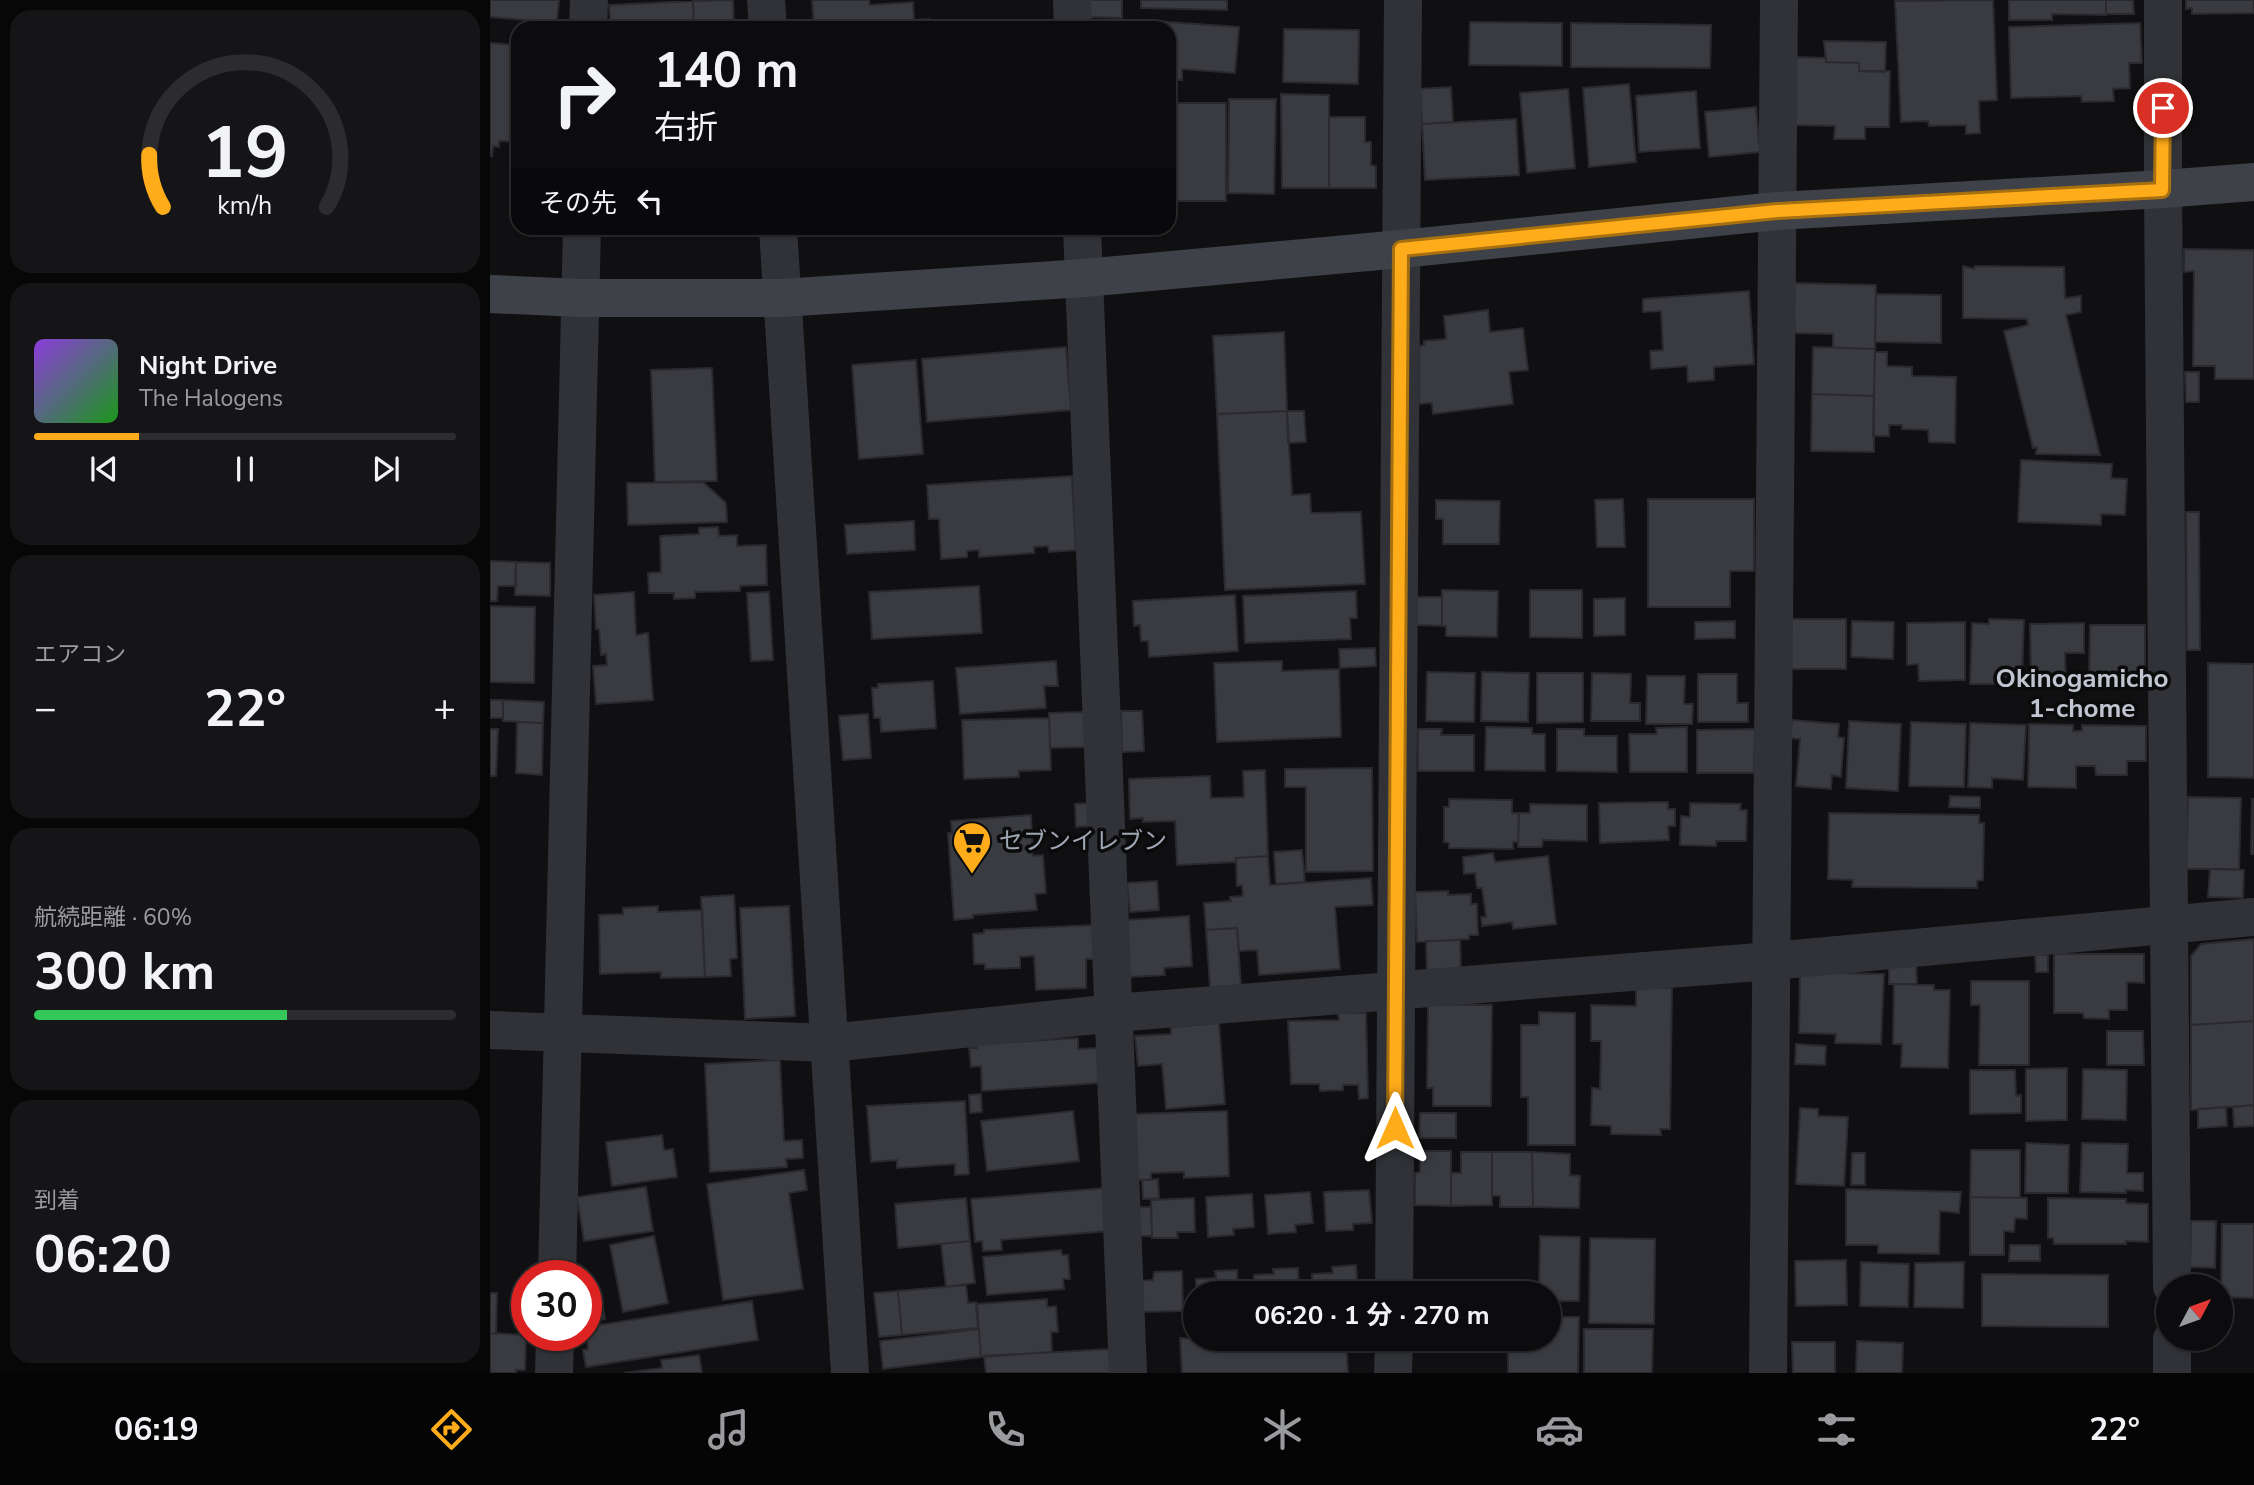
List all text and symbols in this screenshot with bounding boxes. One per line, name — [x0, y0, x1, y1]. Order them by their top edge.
text: 140 m — [654, 37, 798, 104]
icon: right — [539, 49, 630, 140]
pin — [2133, 78, 2193, 138]
icon: arrive — [2144, 89, 2182, 127]
text: 19 — [201, 104, 289, 204]
text: 右折 — [654, 106, 718, 149]
icon: left — [631, 182, 669, 220]
text: その先 — [539, 186, 617, 221]
text: km/h — [217, 189, 273, 223]
text: Night Drive — [139, 348, 277, 383]
text: The Halogens — [139, 383, 283, 414]
icon: previous — [85, 450, 123, 488]
icon: pause — [226, 450, 264, 488]
icon: next — [367, 450, 405, 488]
text: エアコン — [34, 639, 126, 670]
district label: Okinogamicho 1-chome — [1996, 661, 2168, 726]
text: 22° — [204, 673, 286, 744]
text: − — [34, 683, 57, 734]
text: + — [433, 683, 456, 734]
supermarket icon: セブンイレブン — [951, 820, 993, 875]
place label: セブンイレブン — [999, 825, 1167, 857]
text: 航続距離 · 60% — [34, 902, 192, 933]
text: 300 km — [34, 936, 215, 1007]
position arrow — [1358, 1091, 1432, 1165]
text: 到着 — [34, 1185, 80, 1216]
text: 06:20 — [34, 1219, 172, 1290]
speed limit sign: 30 — [511, 1260, 602, 1351]
north arrow — [2156, 1274, 2233, 1351]
map controls — [2156, 1274, 2233, 1351]
text: 06:20 · 1 分 · 270 m — [1254, 1298, 1490, 1333]
icon: directions — [427, 1405, 476, 1454]
icon: music — [704, 1405, 753, 1454]
icon: phone — [981, 1405, 1030, 1454]
icon: climate — [1258, 1405, 1307, 1454]
icon: car — [1535, 1405, 1584, 1454]
icon: filters — [1812, 1405, 1861, 1454]
text: 06:19 — [114, 1408, 199, 1451]
text: 22° — [2089, 1408, 2140, 1451]

